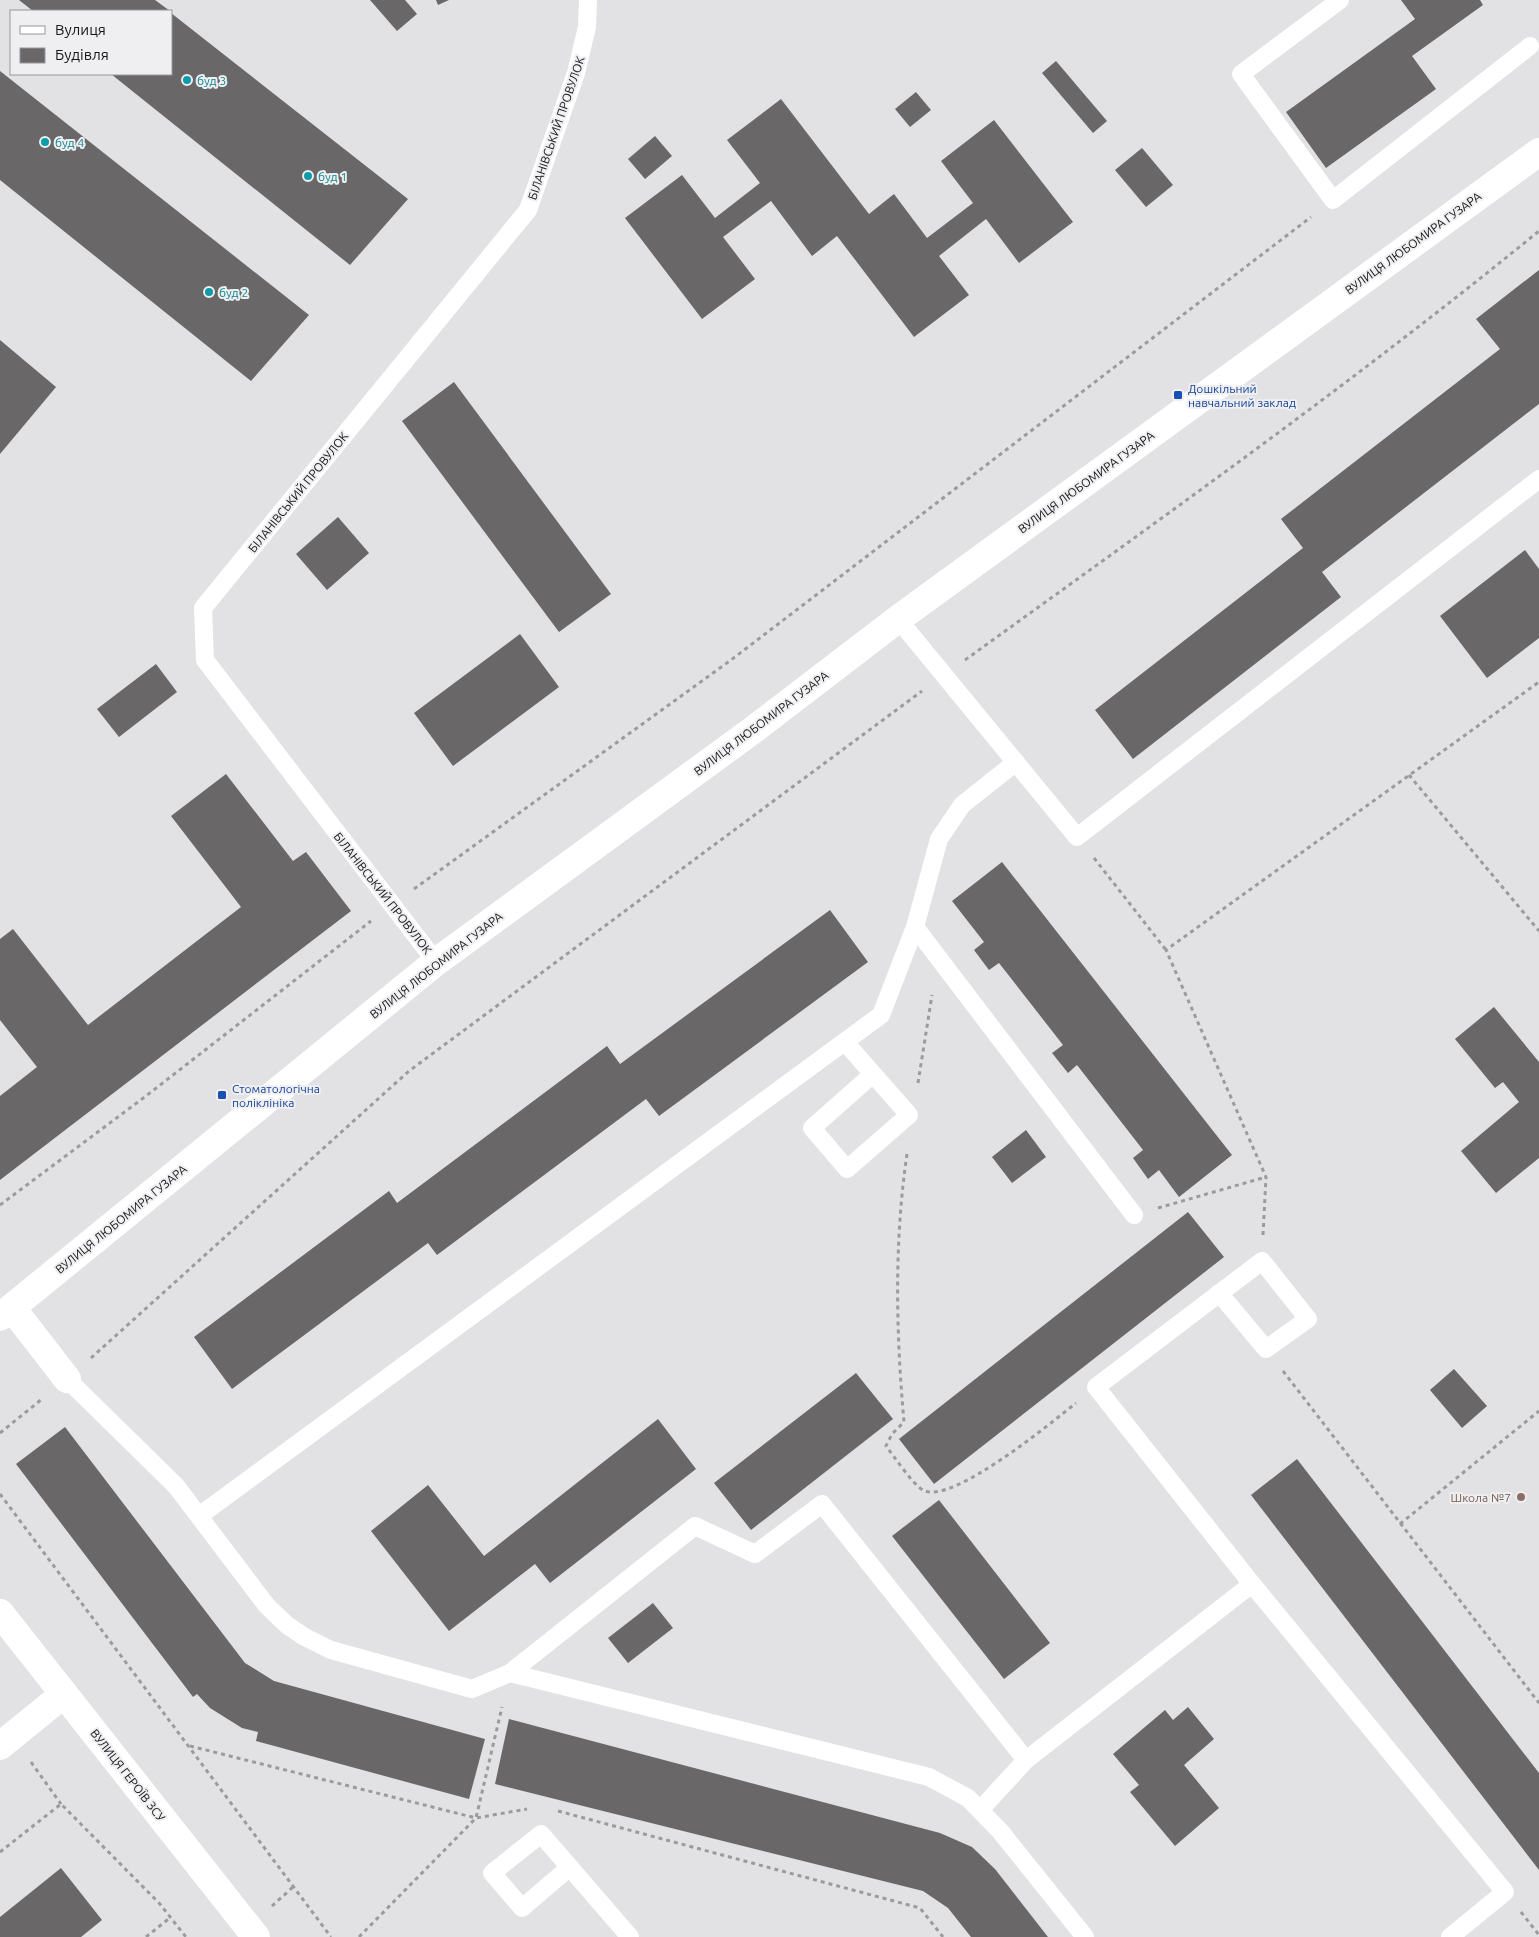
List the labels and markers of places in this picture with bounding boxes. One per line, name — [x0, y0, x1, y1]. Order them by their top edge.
marker: буд 3 — [181, 74, 193, 86]
place label: буд 3 — [197, 74, 226, 87]
marker: буд 4 — [39, 136, 51, 148]
place label: буд 4 — [55, 136, 84, 149]
marker: буд 1 — [302, 170, 314, 182]
place label: буд 1 — [318, 170, 347, 183]
marker: буд 2 — [203, 286, 215, 298]
place label: буд 2 — [219, 286, 248, 299]
place label: Дошкільний навчальний заклад — [1188, 382, 1296, 409]
marker: Дошкільний навчальний заклад — [1172, 389, 1184, 401]
place label: Стоматологічна поліклініка — [232, 1082, 320, 1109]
marker: Стоматологічна поліклініка — [216, 1089, 228, 1101]
place label: Школа №7 — [1450, 1491, 1511, 1504]
marker: Школа №7 — [1515, 1491, 1527, 1503]

